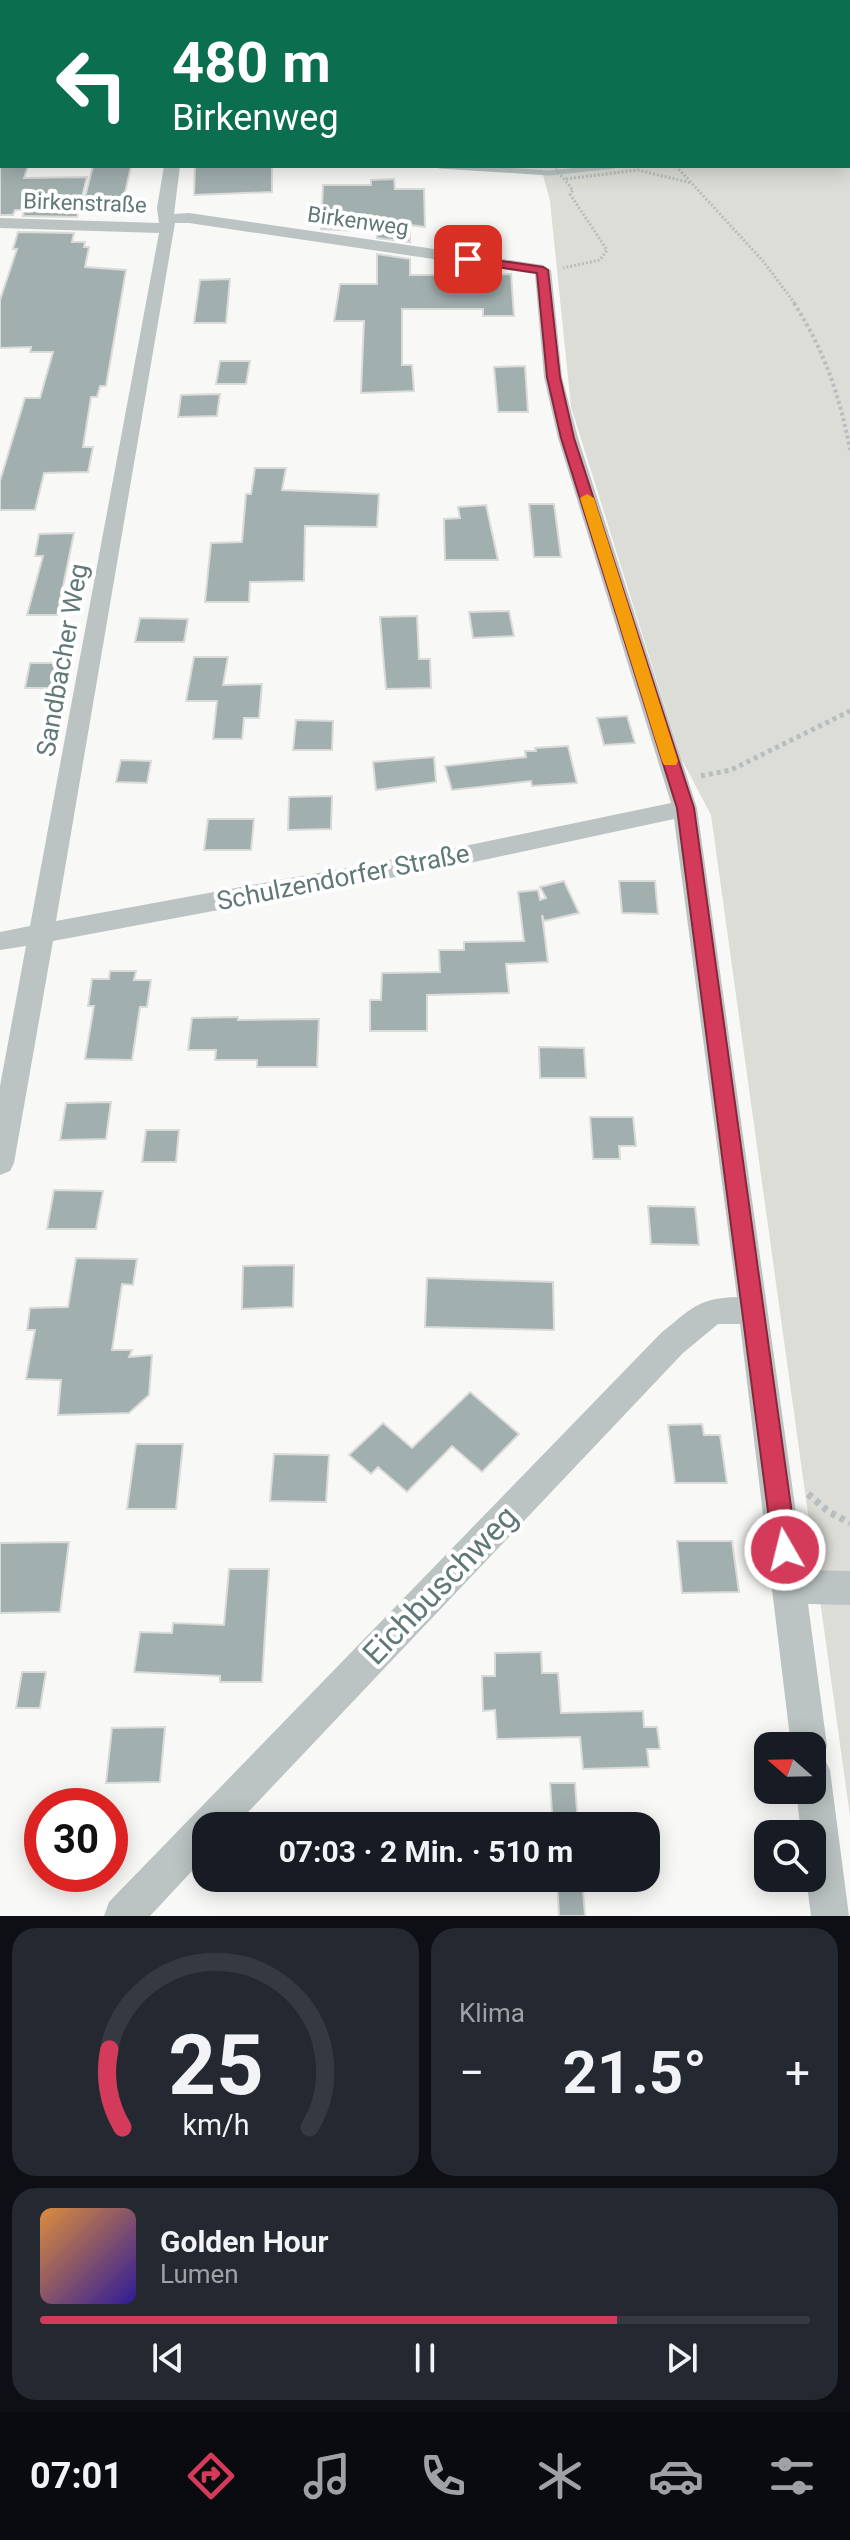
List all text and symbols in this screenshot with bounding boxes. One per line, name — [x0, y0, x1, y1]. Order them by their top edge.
text: 480 m — [172, 30, 331, 96]
icon: left — [40, 32, 144, 136]
text: Birkenweg — [172, 97, 339, 139]
street label: Birkenstraße — [23, 188, 147, 218]
street label: Birkenweg — [306, 202, 410, 240]
pin — [434, 225, 502, 293]
icon: arrive — [446, 237, 490, 281]
street label: Sandbacher Weg — [30, 561, 94, 759]
street label: Schulzendorfer Straße — [214, 838, 472, 916]
street label: Eichbuschweg — [355, 1498, 525, 1672]
position arrow — [743, 1508, 827, 1592]
north arrow — [754, 1732, 826, 1804]
map controls — [754, 1732, 826, 1892]
speed limit sign: 30 — [24, 1788, 128, 1892]
button: search — [754, 1820, 826, 1892]
text: 07:03 · 2 Min. · 510 m — [279, 1834, 573, 1869]
text: Klima — [459, 1998, 525, 2028]
text: 25 — [168, 2017, 263, 2114]
text: 21.5° — [563, 2037, 707, 2108]
text: − — [459, 2047, 484, 2099]
text: + — [785, 2047, 810, 2099]
text: km/h — [182, 2108, 249, 2142]
text: Golden Hour — [160, 2224, 329, 2259]
text: Lumen — [160, 2259, 239, 2289]
icon: previous — [146, 2336, 190, 2380]
icon: pause — [403, 2336, 447, 2380]
icon: next — [660, 2336, 704, 2380]
icon: directions — [183, 2448, 239, 2504]
icon: music — [299, 2448, 355, 2504]
icon: phone — [415, 2448, 471, 2504]
icon: climate — [532, 2448, 588, 2504]
icon: car — [648, 2448, 704, 2504]
icon: filters — [764, 2448, 820, 2504]
text: 07:01 — [30, 2455, 123, 2497]

